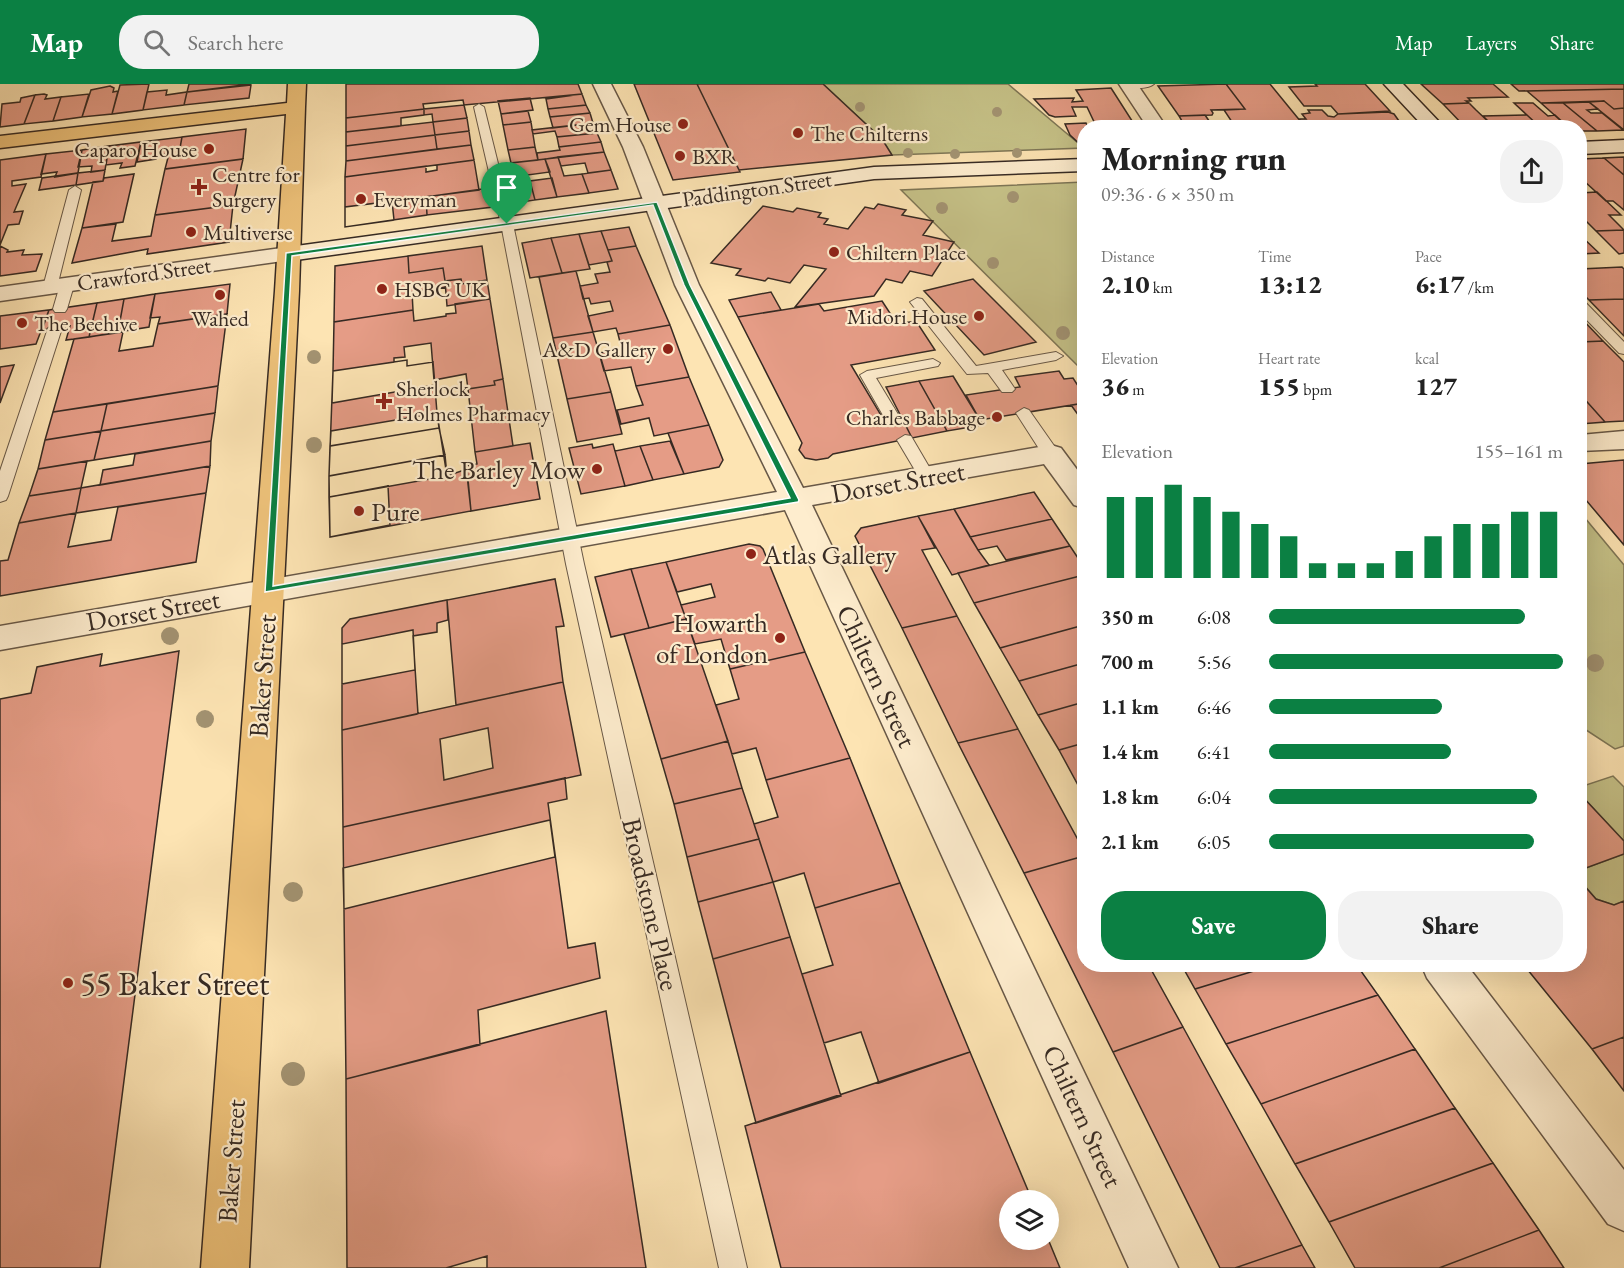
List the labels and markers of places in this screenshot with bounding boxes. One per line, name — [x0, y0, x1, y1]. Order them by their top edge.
place label: Gem House — [569, 110, 671, 139]
marker: Gem House — [676, 117, 690, 131]
place label: The Chilterns — [810, 119, 928, 148]
marker: The Chilterns — [791, 126, 805, 140]
place label: Caparo House — [74, 135, 197, 164]
marker: Caparo House — [202, 142, 216, 156]
place label: BXR — [692, 142, 736, 171]
marker: BXR — [673, 149, 687, 163]
place label: Centre for Surgery — [212, 160, 300, 214]
pin — [481, 162, 532, 224]
marker: Centre for Surgery — [190, 178, 208, 196]
place label: Everyman — [373, 185, 457, 214]
marker: Everyman — [354, 192, 368, 206]
place label: Multiverse — [203, 218, 293, 247]
marker: Multiverse — [184, 225, 198, 239]
place label: Chiltern Place — [846, 238, 966, 267]
marker: Chiltern Place — [827, 245, 841, 259]
place label: HSBC UK — [394, 275, 487, 304]
marker: HSBC UK — [375, 282, 389, 296]
marker: Wahed — [213, 288, 227, 302]
place label: Midori House — [847, 302, 967, 331]
place label: Wahed — [191, 304, 250, 333]
place label: The Beehive — [34, 309, 138, 338]
marker: Midori House — [972, 309, 986, 323]
marker: The Beehive — [15, 316, 29, 330]
place label: A&D Gallery — [541, 335, 656, 364]
marker: A&D Gallery — [661, 342, 675, 356]
place label: Sherlock Holmes Pharmacy — [396, 374, 551, 428]
marker: Sherlock Holmes Pharmacy — [377, 394, 391, 408]
place label: Charles Babbage — [846, 403, 985, 432]
marker: Charles Babbage — [990, 410, 1004, 424]
place label: The Barley Mow — [412, 452, 586, 487]
marker: The Barley Mow — [590, 462, 604, 476]
place label: Pure — [371, 494, 420, 529]
marker: Pure — [352, 504, 366, 518]
place label: Atlas Gallery — [762, 537, 896, 572]
marker: Atlas Gallery — [744, 547, 758, 561]
place label: Howarth of London — [656, 605, 768, 671]
marker: Howarth of London — [773, 631, 787, 645]
place label: 55 Baker Street — [80, 962, 270, 1005]
marker: 55 Baker Street — [61, 976, 75, 990]

